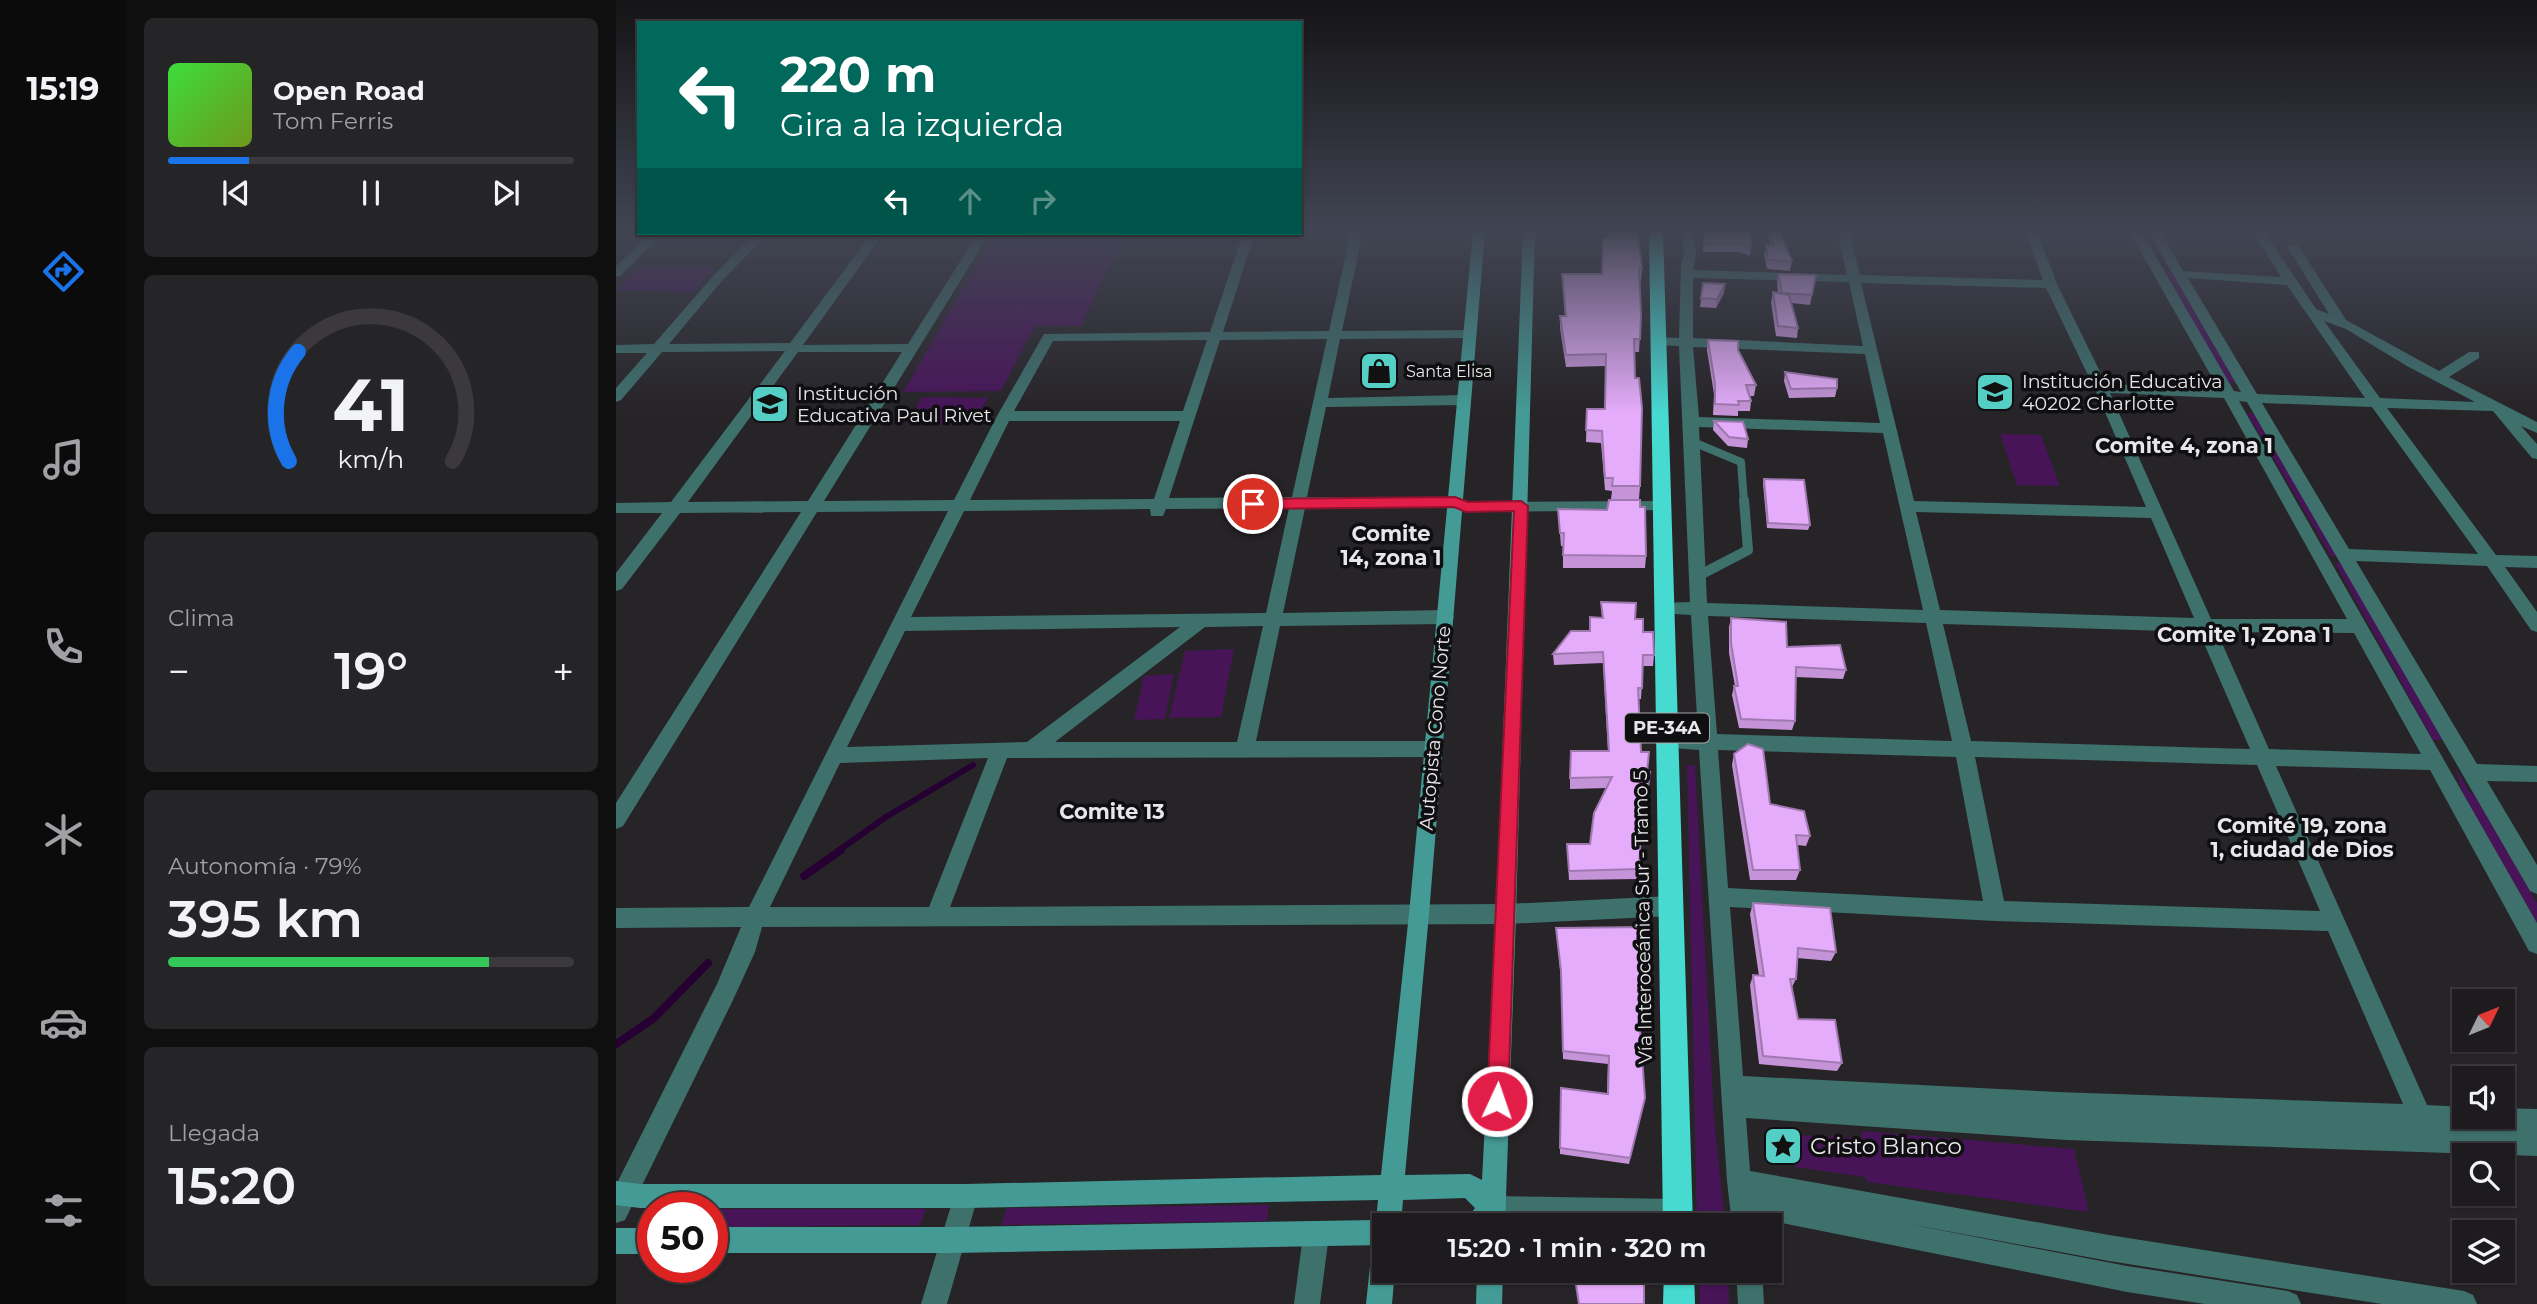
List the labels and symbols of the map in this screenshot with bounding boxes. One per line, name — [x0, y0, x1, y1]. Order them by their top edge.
shop icon: Santa Elisa — [1358, 350, 1400, 392]
place label: Santa Elisa — [1406, 362, 1492, 381]
place label: Institución Educativa 40202 Charlotte — [2022, 370, 2222, 415]
school or university icon: Institución Educativa 40202 Charlotte — [1974, 371, 2016, 413]
place label: Institución Educativa Paul Rivet — [797, 382, 992, 427]
school or university icon: Institución Educativa Paul Rivet — [749, 383, 791, 425]
district label: Comite 4, zona 1 — [2095, 433, 2273, 458]
pin — [1223, 474, 1283, 534]
district label: Comite 14, zona 1 — [1340, 521, 1442, 570]
district label: Comite 1, Zona 1 — [2157, 622, 2331, 647]
street label: Autopista Cono Norte — [1415, 625, 1455, 831]
road number: PE-34A — [1625, 714, 1709, 742]
street label: Vía Interoceánica Sur - Tramo 5 — [1629, 769, 1657, 1064]
district label: Comite 13 — [1059, 799, 1165, 824]
district label: Comité 19, zona 1, ciudad de Dios — [2210, 813, 2394, 862]
north arrow — [2452, 989, 2515, 1052]
position arrow — [1460, 1064, 1534, 1138]
place icon: Cristo Blanco — [1762, 1125, 1804, 1167]
place label: Cristo Blanco — [1810, 1132, 1962, 1160]
speed limit sign: 50 — [637, 1192, 728, 1283]

